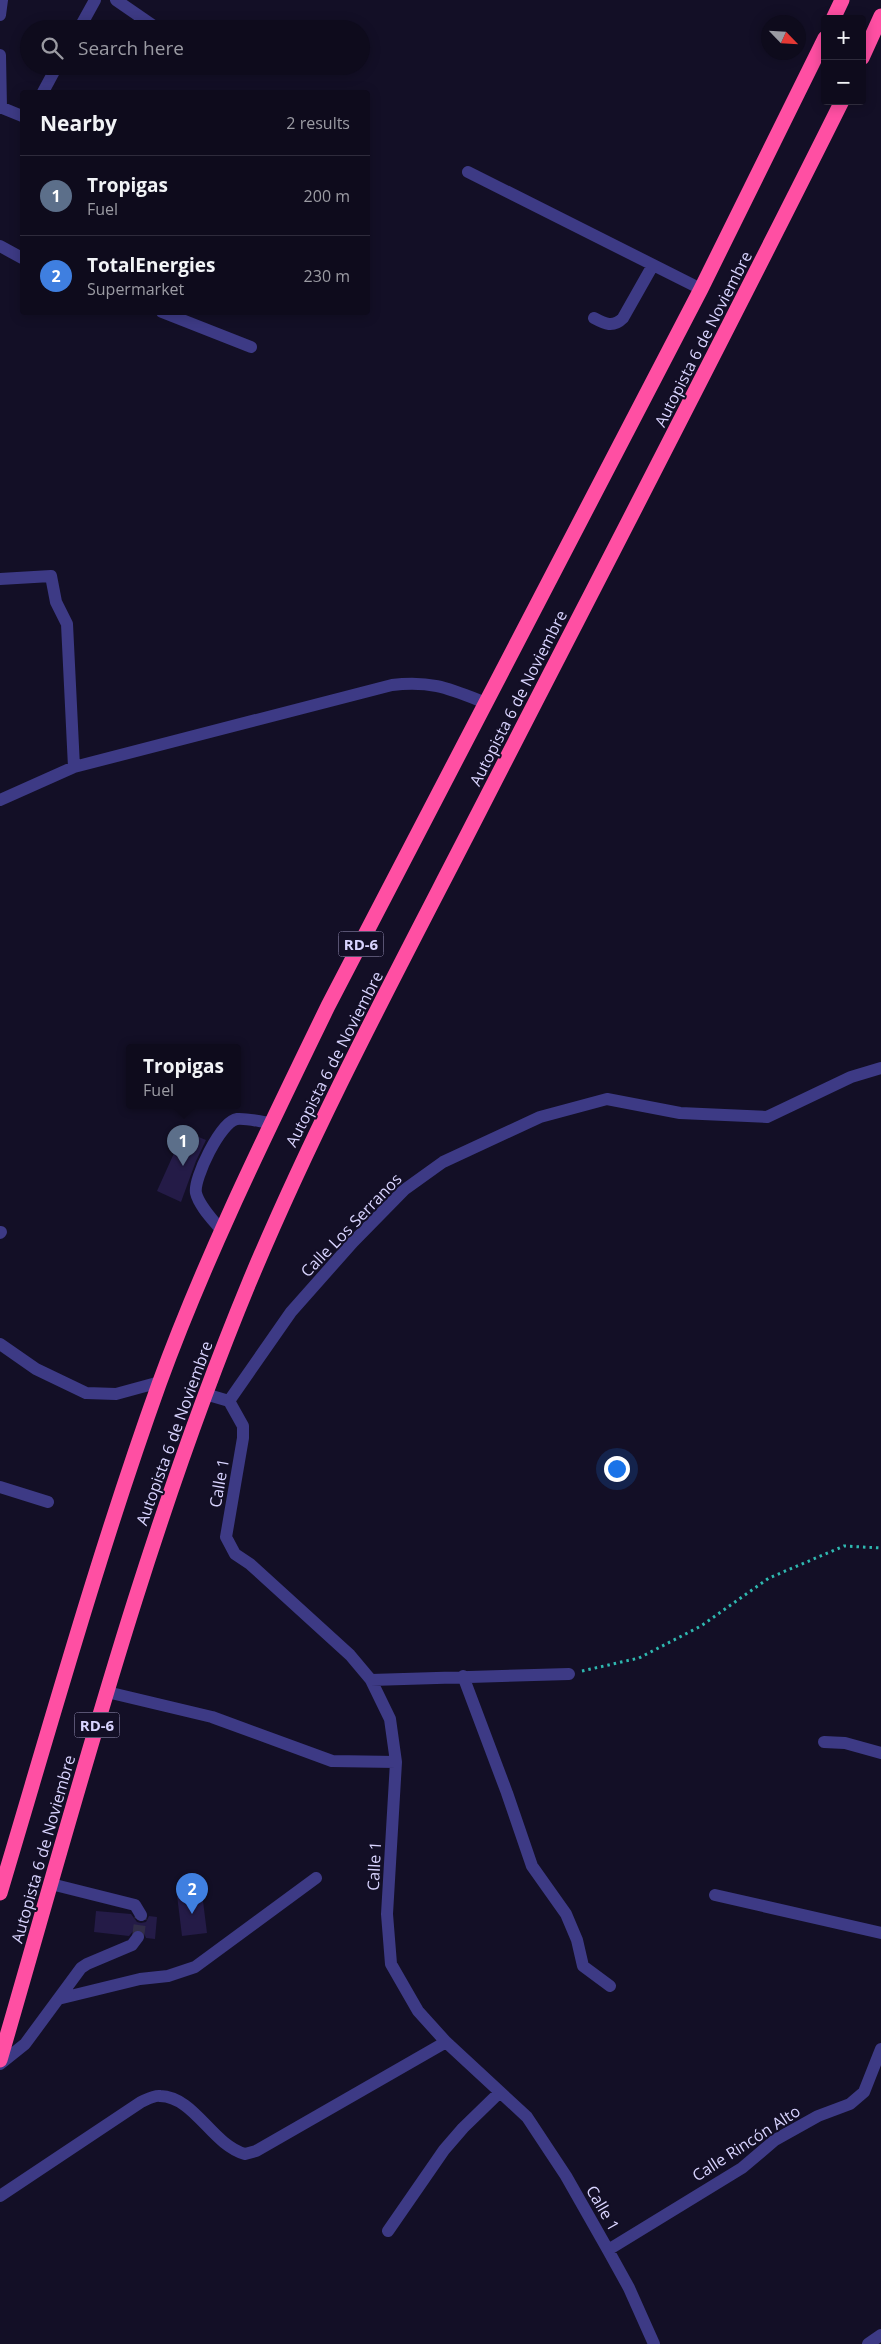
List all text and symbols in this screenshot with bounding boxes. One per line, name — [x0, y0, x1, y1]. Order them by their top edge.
north arrow — [761, 15, 806, 60]
map controls — [821, 15, 866, 105]
button: + — [821, 15, 866, 60]
search box — [20, 20, 370, 75]
icon: search — [38, 34, 66, 62]
text: Search here — [78, 35, 184, 61]
button: − — [821, 60, 866, 105]
text: Nearby — [40, 109, 117, 137]
text: 2 results — [286, 112, 350, 134]
text: Tropigas — [87, 172, 168, 198]
text: 1 — [51, 185, 61, 207]
text: 200 m — [304, 185, 350, 207]
text: Fuel — [87, 198, 118, 220]
street label: Autopista 6 de Noviembre — [649, 247, 757, 431]
text: TotalEnergies — [87, 252, 215, 278]
text: 2 — [51, 265, 61, 287]
text: 230 m — [304, 265, 350, 287]
text: Supermarket — [87, 278, 184, 300]
street label: Autopista 6 de Noviembre — [464, 606, 572, 790]
road number: RD-6 — [338, 932, 384, 956]
street label: Autopista 6 de Noviembre — [280, 967, 388, 1151]
popup — [126, 1044, 241, 1109]
text: Tropigas — [143, 1053, 224, 1079]
text: Fuel — [143, 1079, 174, 1101]
pin: 1 — [167, 1125, 199, 1166]
street label: Calle Los Serranos — [296, 1168, 406, 1282]
street label: Autopista 6 de Noviembre — [130, 1338, 218, 1528]
your location — [604, 1456, 630, 1482]
street label: Calle 1 — [204, 1457, 234, 1509]
road number: RD-6 — [74, 1712, 120, 1738]
street label: Autopista 6 de Noviembre — [6, 1752, 80, 1946]
street label: Calle 1 — [362, 1841, 386, 1891]
pin: 2 — [176, 1873, 208, 1914]
street label: Calle Rincón Alto — [688, 2100, 804, 2186]
street label: Calle 1 — [581, 2181, 625, 2235]

